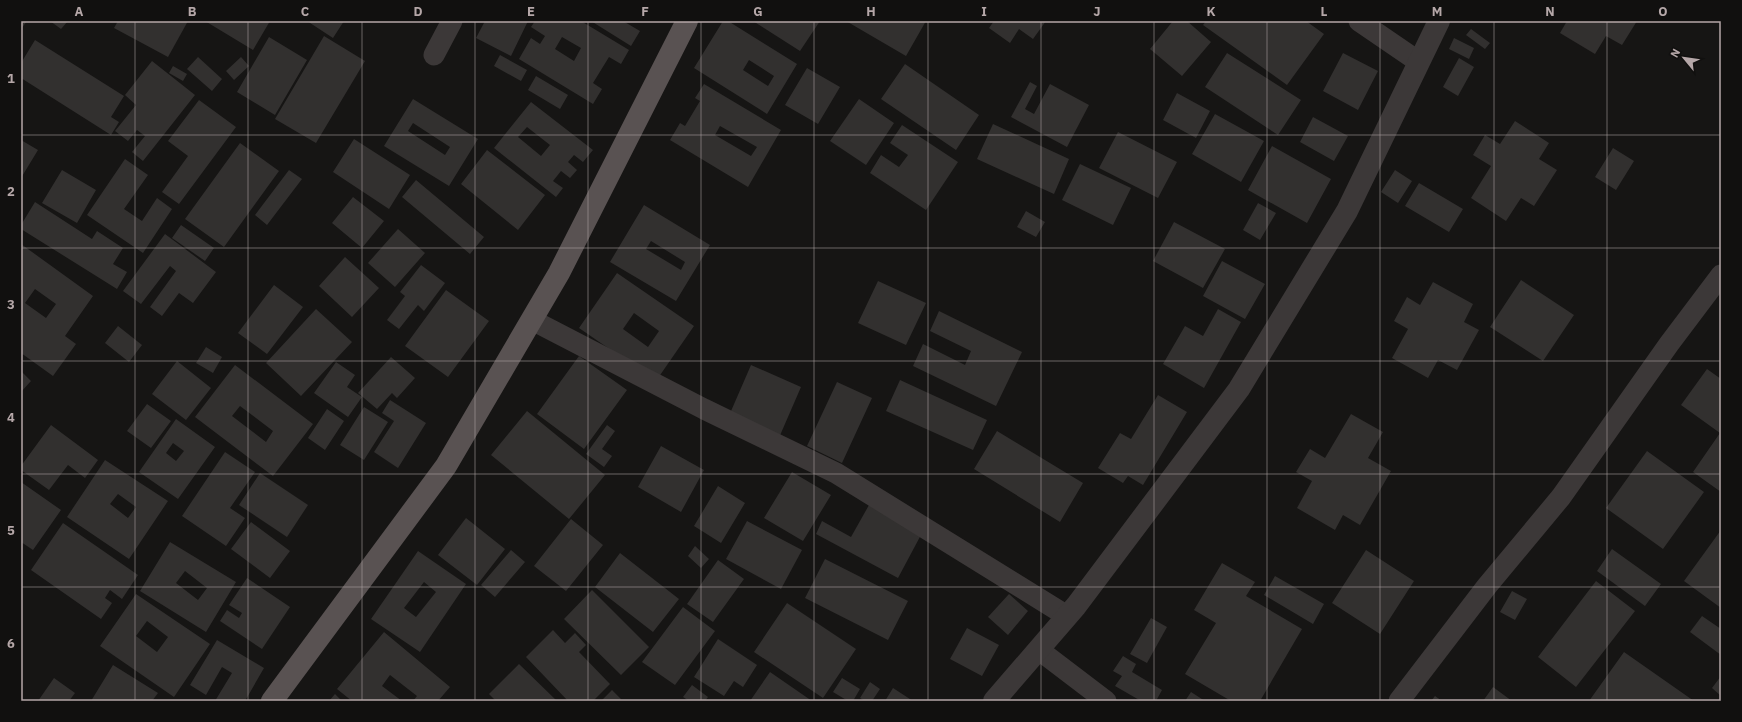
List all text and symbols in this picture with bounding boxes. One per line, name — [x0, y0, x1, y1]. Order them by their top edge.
text: A — [75, 3, 84, 20]
text: B — [188, 3, 197, 20]
text: C — [301, 3, 310, 20]
text: D — [413, 3, 423, 20]
text: E — [527, 3, 535, 20]
text: F — [641, 3, 649, 20]
text: G — [753, 3, 763, 20]
text: H — [866, 3, 876, 20]
text: I — [981, 3, 987, 20]
text: J — [1093, 3, 1101, 20]
text: K — [1206, 3, 1216, 20]
text: L — [1321, 3, 1328, 20]
text: M — [1432, 3, 1442, 20]
text: N — [1545, 3, 1555, 20]
text: O — [1658, 3, 1668, 20]
north arrow — [1664, 38, 1704, 78]
text: N — [1667, 46, 1683, 60]
text: 1 — [7, 70, 15, 87]
text: 2 — [7, 183, 15, 200]
text: 3 — [7, 296, 15, 313]
text: 4 — [7, 409, 15, 426]
text: 5 — [7, 522, 15, 539]
text: 6 — [7, 635, 15, 652]

